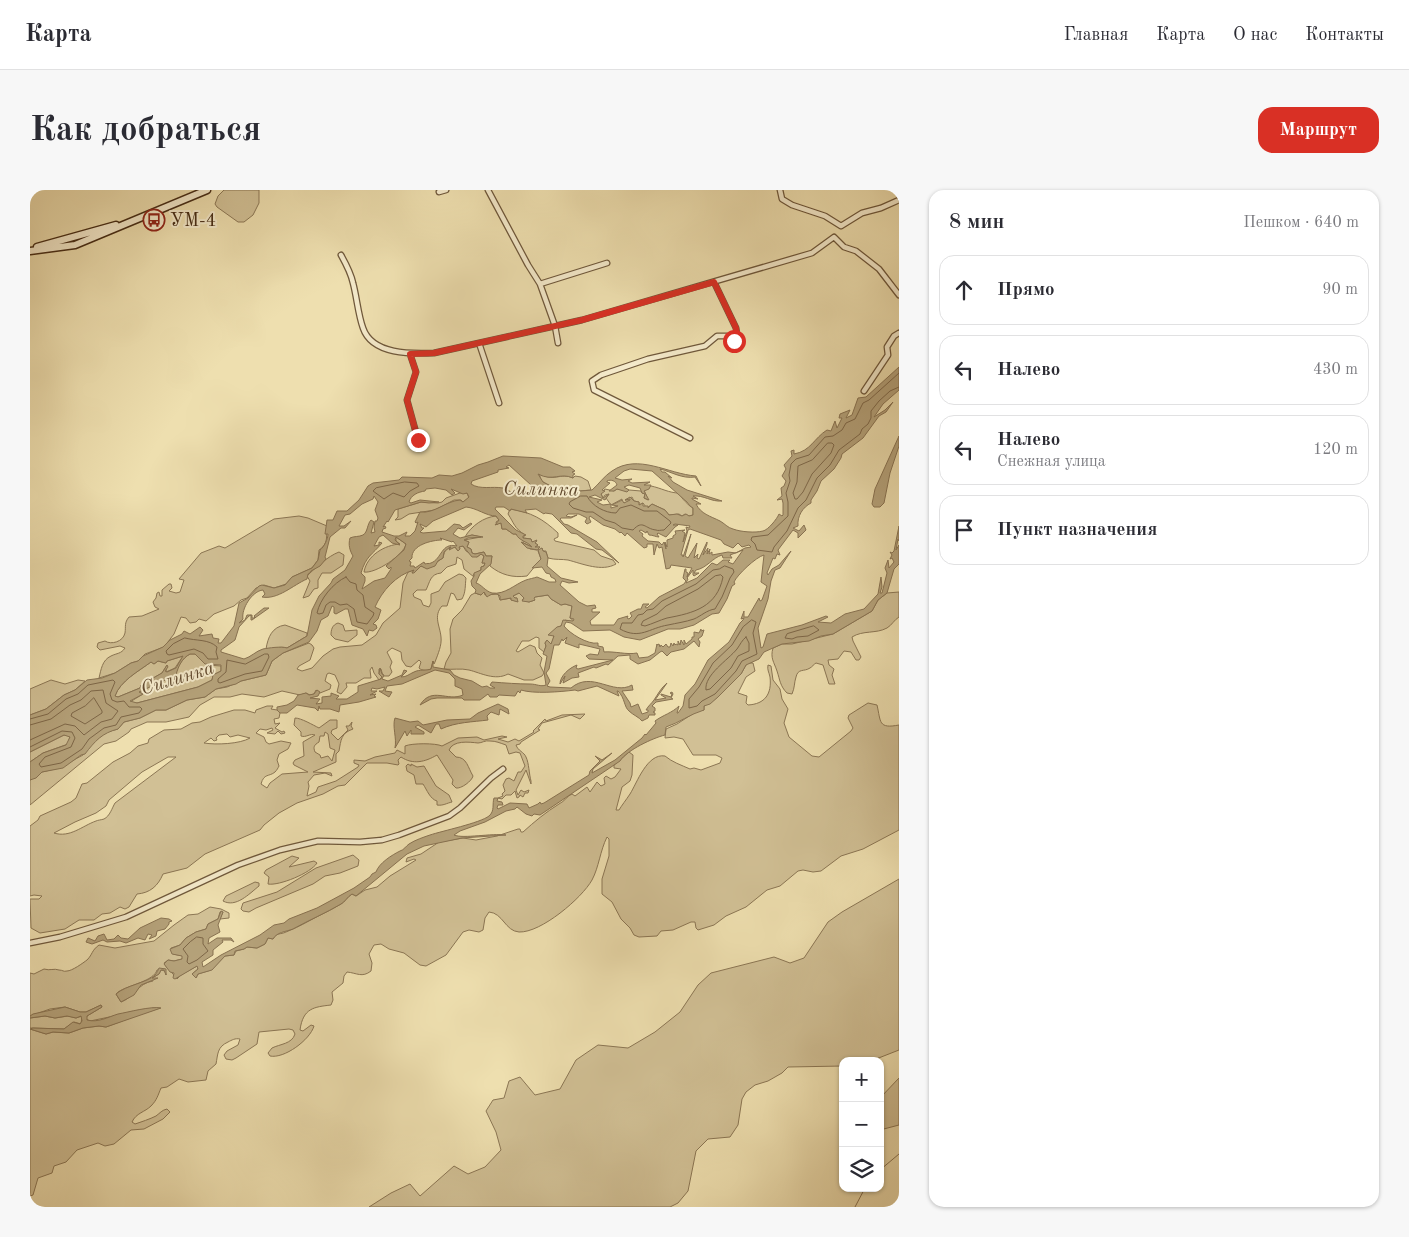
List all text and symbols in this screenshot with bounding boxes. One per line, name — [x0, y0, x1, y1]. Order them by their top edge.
text: Карта — [25, 23, 92, 47]
text: Главная — [1064, 26, 1128, 44]
text: Карта — [1156, 26, 1205, 44]
text: О нас — [1233, 26, 1277, 44]
text: Контакты — [1305, 26, 1384, 44]
button: Маршрут — [1258, 107, 1379, 153]
text: Как добраться — [30, 113, 261, 148]
bus stop icon: УМ-4 — [142, 208, 166, 232]
place label: УМ-4 — [170, 212, 216, 230]
text: 8 мин — [949, 212, 1004, 233]
text: Пешком · 640 m — [1243, 215, 1359, 231]
icon: ahead — [950, 276, 978, 304]
text: Прямо — [997, 281, 1055, 300]
text: 90 m — [1322, 282, 1358, 298]
route start — [723, 330, 746, 353]
icon: left — [950, 356, 978, 384]
text: Налево — [997, 361, 1060, 380]
text: 430 m — [1313, 362, 1358, 378]
route end — [407, 429, 430, 452]
text: Налево — [997, 431, 1060, 450]
icon: left — [950, 436, 978, 464]
text: 120 m — [1313, 442, 1358, 458]
text: Снежная улица — [997, 454, 1106, 470]
water label: Силинка — [503, 480, 579, 501]
icon: arrive — [950, 516, 978, 544]
text: Пункт назначения — [997, 521, 1157, 540]
water label: Силинка — [139, 659, 217, 700]
map controls — [839, 1057, 884, 1192]
button: + — [839, 1057, 884, 1102]
button: − — [839, 1102, 884, 1147]
button: layers — [839, 1147, 884, 1192]

